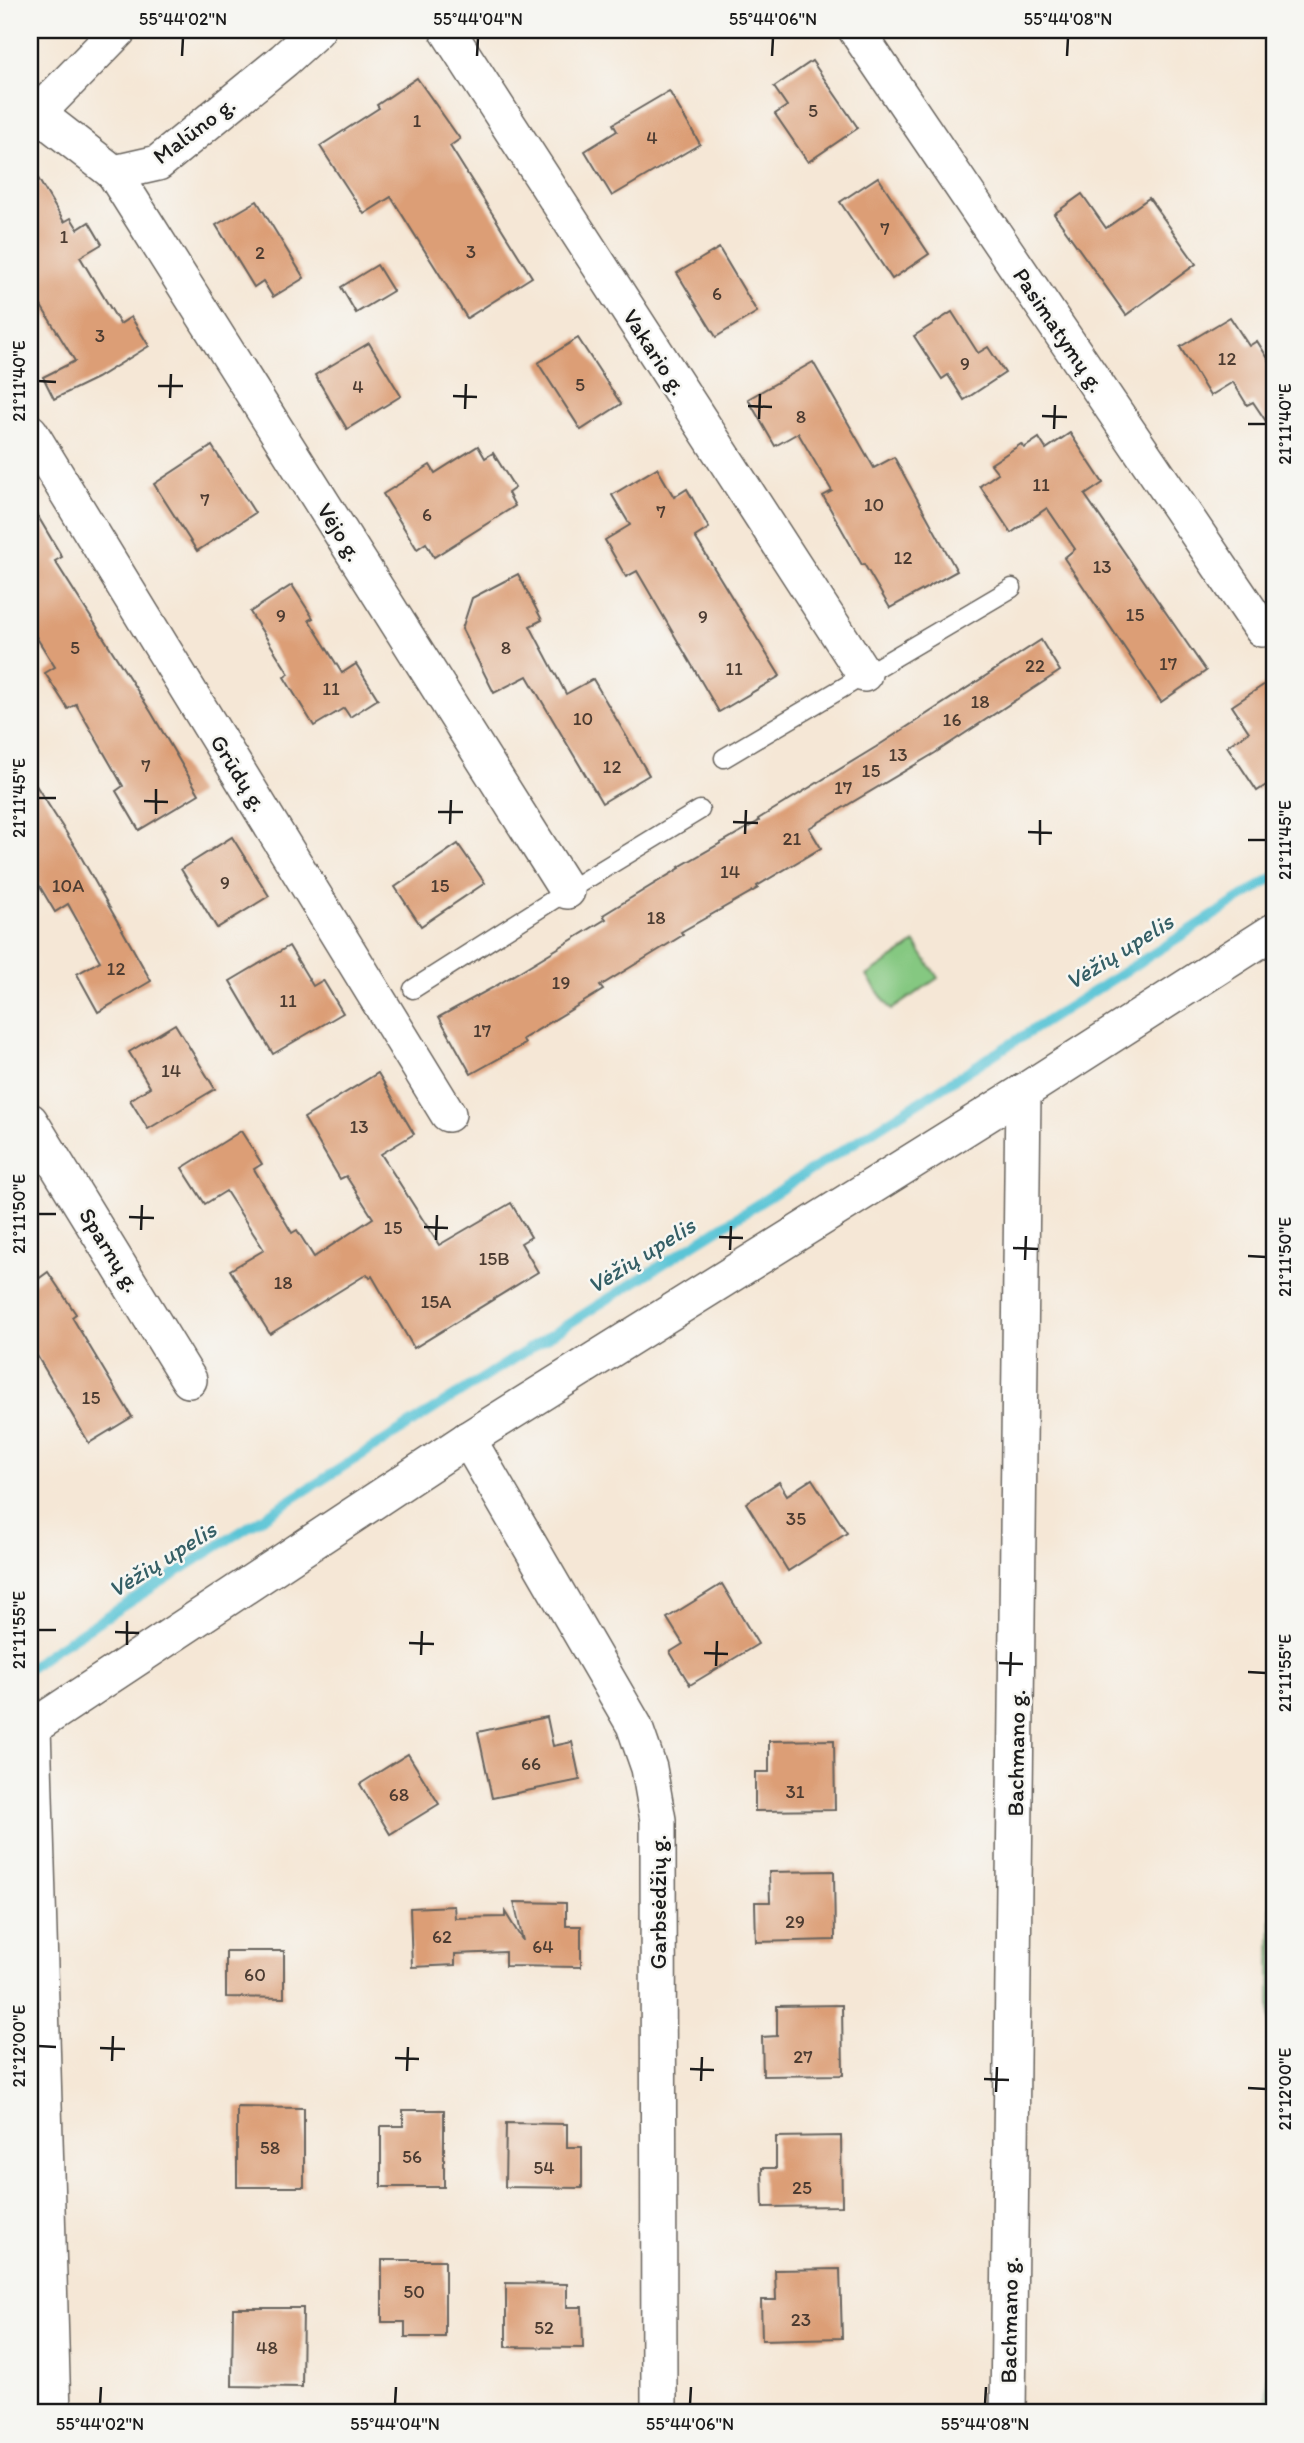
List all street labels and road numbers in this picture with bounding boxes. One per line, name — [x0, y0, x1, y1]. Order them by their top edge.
street label: Malūno g. — [147, 90, 241, 170]
street label: Pasimatymų g. — [1007, 262, 1111, 398]
street label: Vakario g. — [617, 304, 693, 400]
street label: Vėjo g. — [311, 498, 369, 566]
street label: Grūdų g. — [205, 729, 273, 817]
street label: Sparnų g. — [73, 1203, 147, 1297]
street label: Bachmano g. — [1001, 1689, 1031, 1817]
street label: Garbsėdžių g. — [644, 1835, 672, 1969]
street label: Bachmano g. — [994, 2256, 1024, 2384]

